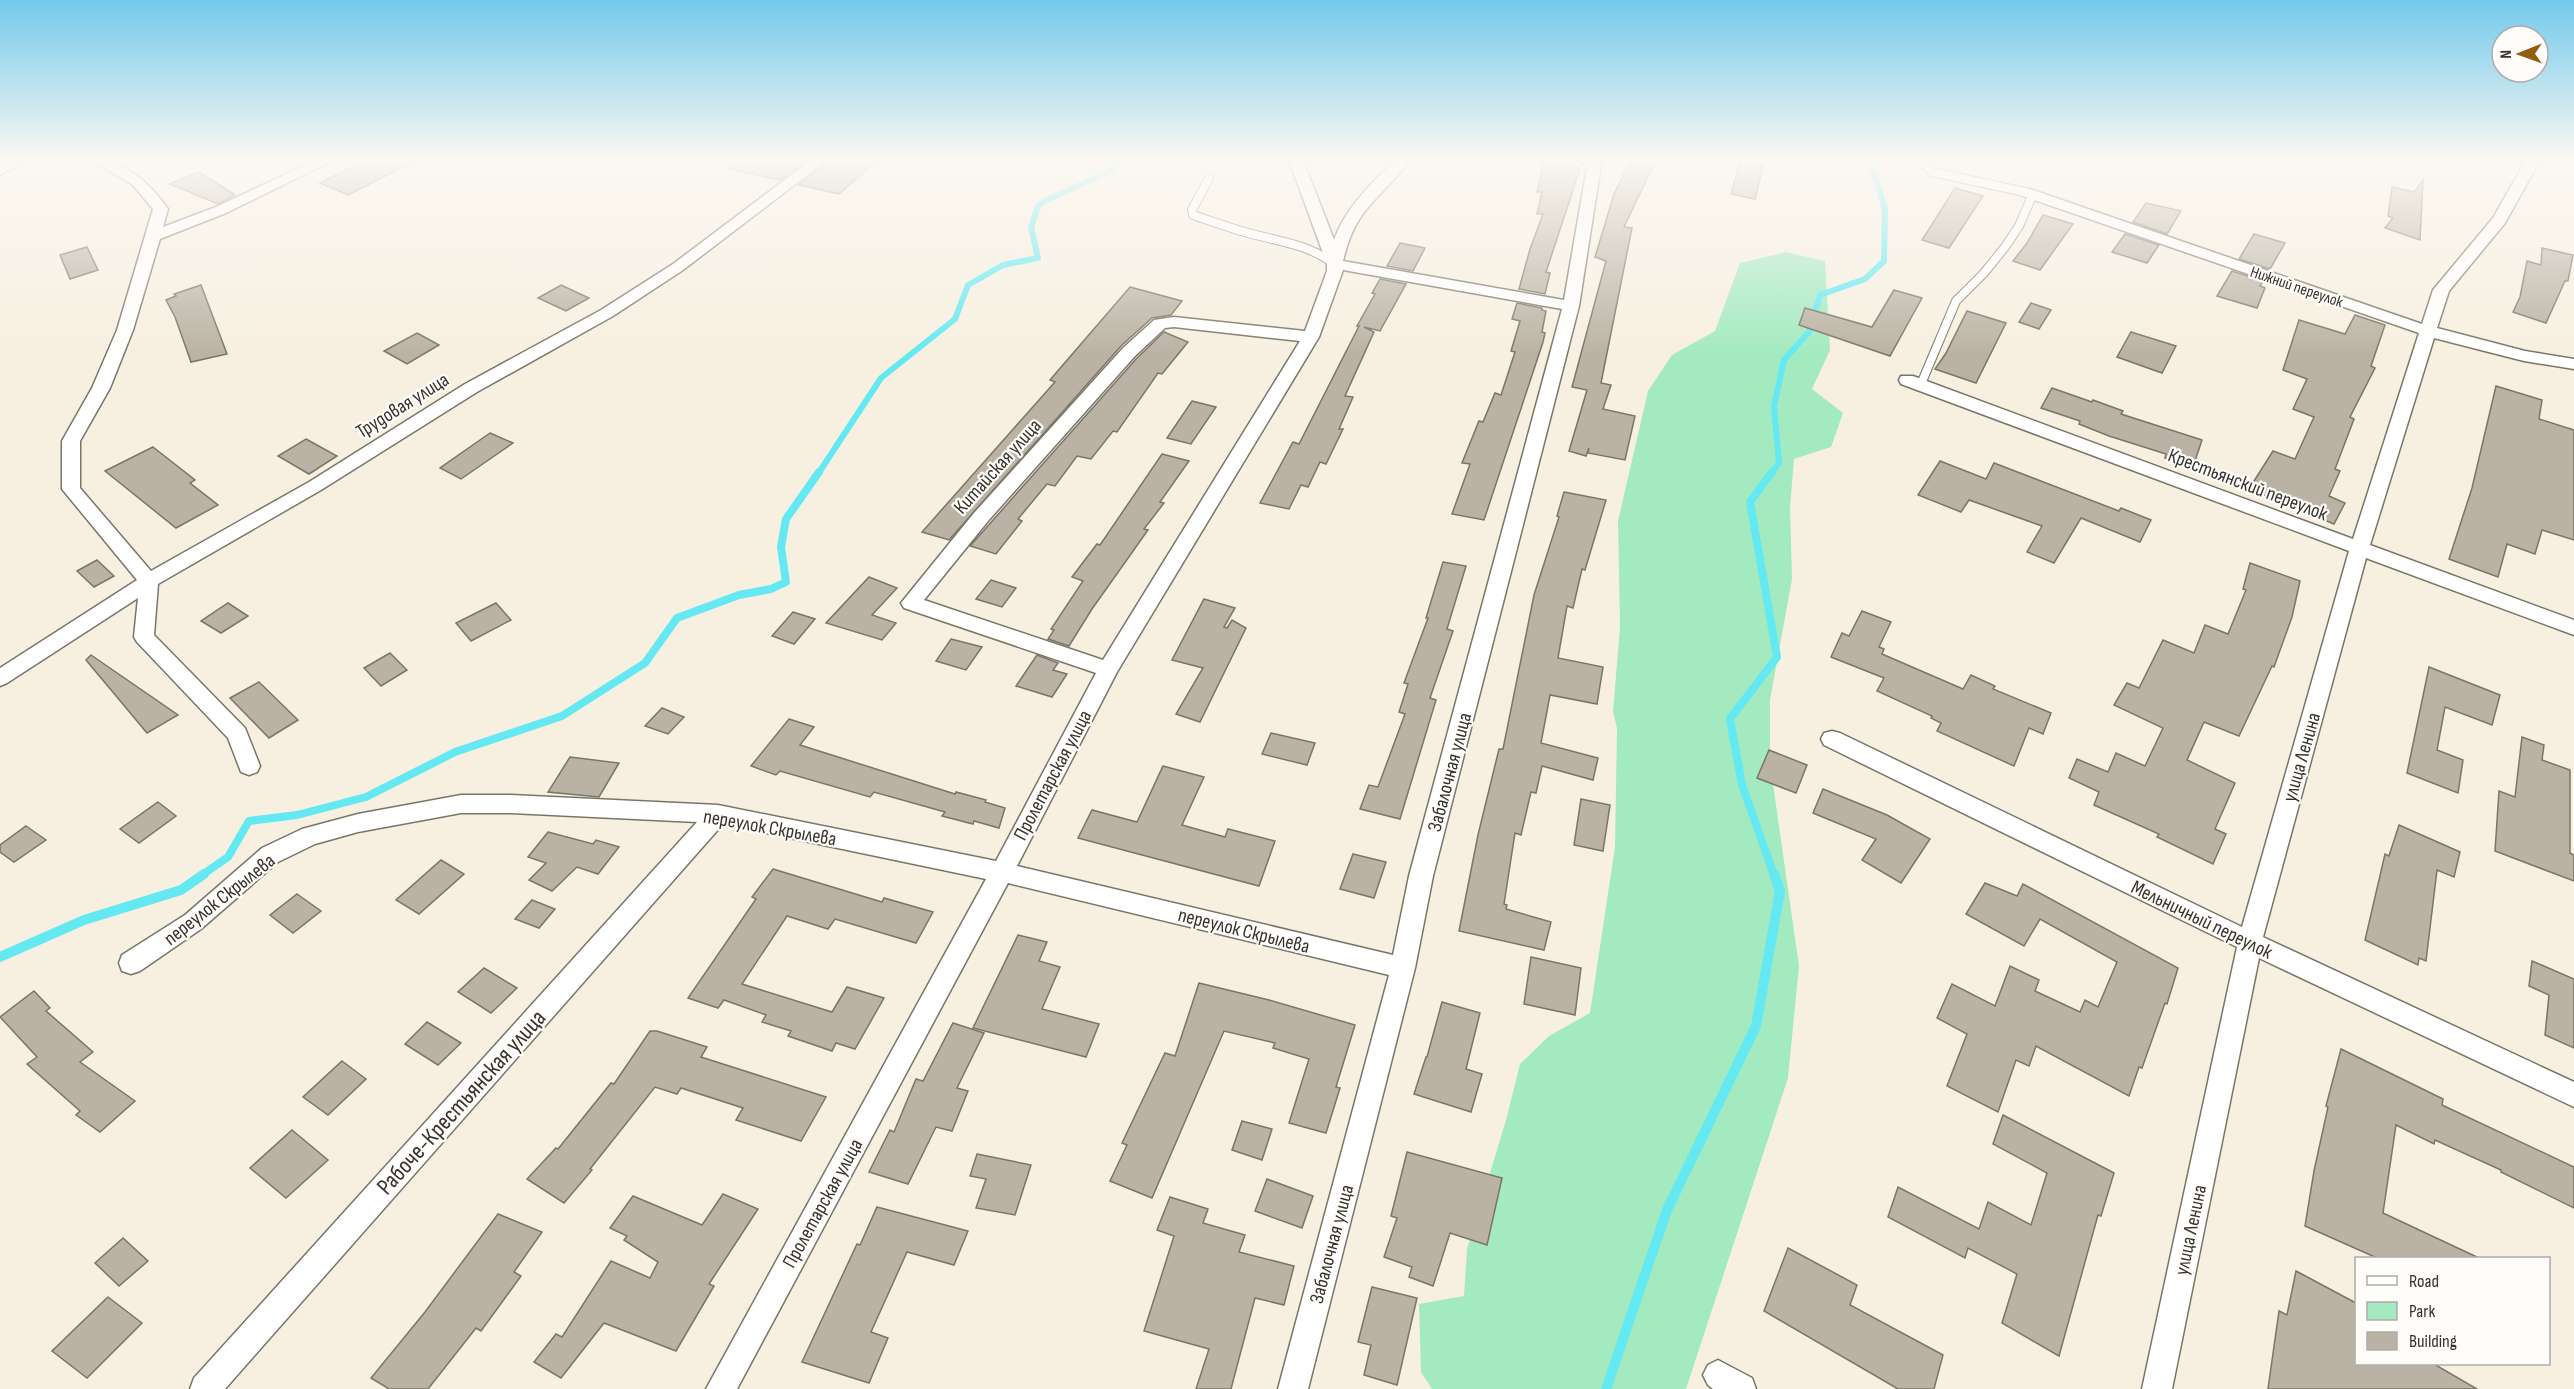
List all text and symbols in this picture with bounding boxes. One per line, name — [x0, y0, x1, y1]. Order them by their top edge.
north arrow — [2490, 24, 2550, 84]
text: N — [2497, 50, 2516, 59]
street label: Нижний переулок — [2248, 263, 2346, 312]
street label: Трудовая улица — [352, 368, 453, 444]
street label: Китайская улица — [949, 414, 1047, 519]
street label: Крестьянский переулок — [2165, 443, 2331, 527]
street label: Пролетарская улица — [1009, 706, 1097, 845]
street label: Забалочная улица — [1423, 710, 1477, 834]
street label: улица Ленина — [2278, 710, 2326, 805]
street label: переулок Скрылева — [701, 804, 838, 851]
street label: переулок Скрылева — [159, 849, 280, 951]
street label: Мельничный переулок — [2127, 875, 2276, 965]
street label: переулок Скрылева — [1176, 903, 1312, 959]
street label: Рабоче-Крестьянская улица — [371, 1004, 552, 1201]
street label: Пролетарская улица — [778, 1135, 868, 1272]
street label: Забалочная улица — [1305, 1182, 1359, 1306]
street label: улица Ленина — [2170, 1183, 2212, 1278]
legend — [2355, 1257, 2550, 1365]
text: Road — [2409, 1271, 2439, 1292]
text: Park — [2409, 1301, 2435, 1322]
text: Building — [2409, 1331, 2457, 1352]

